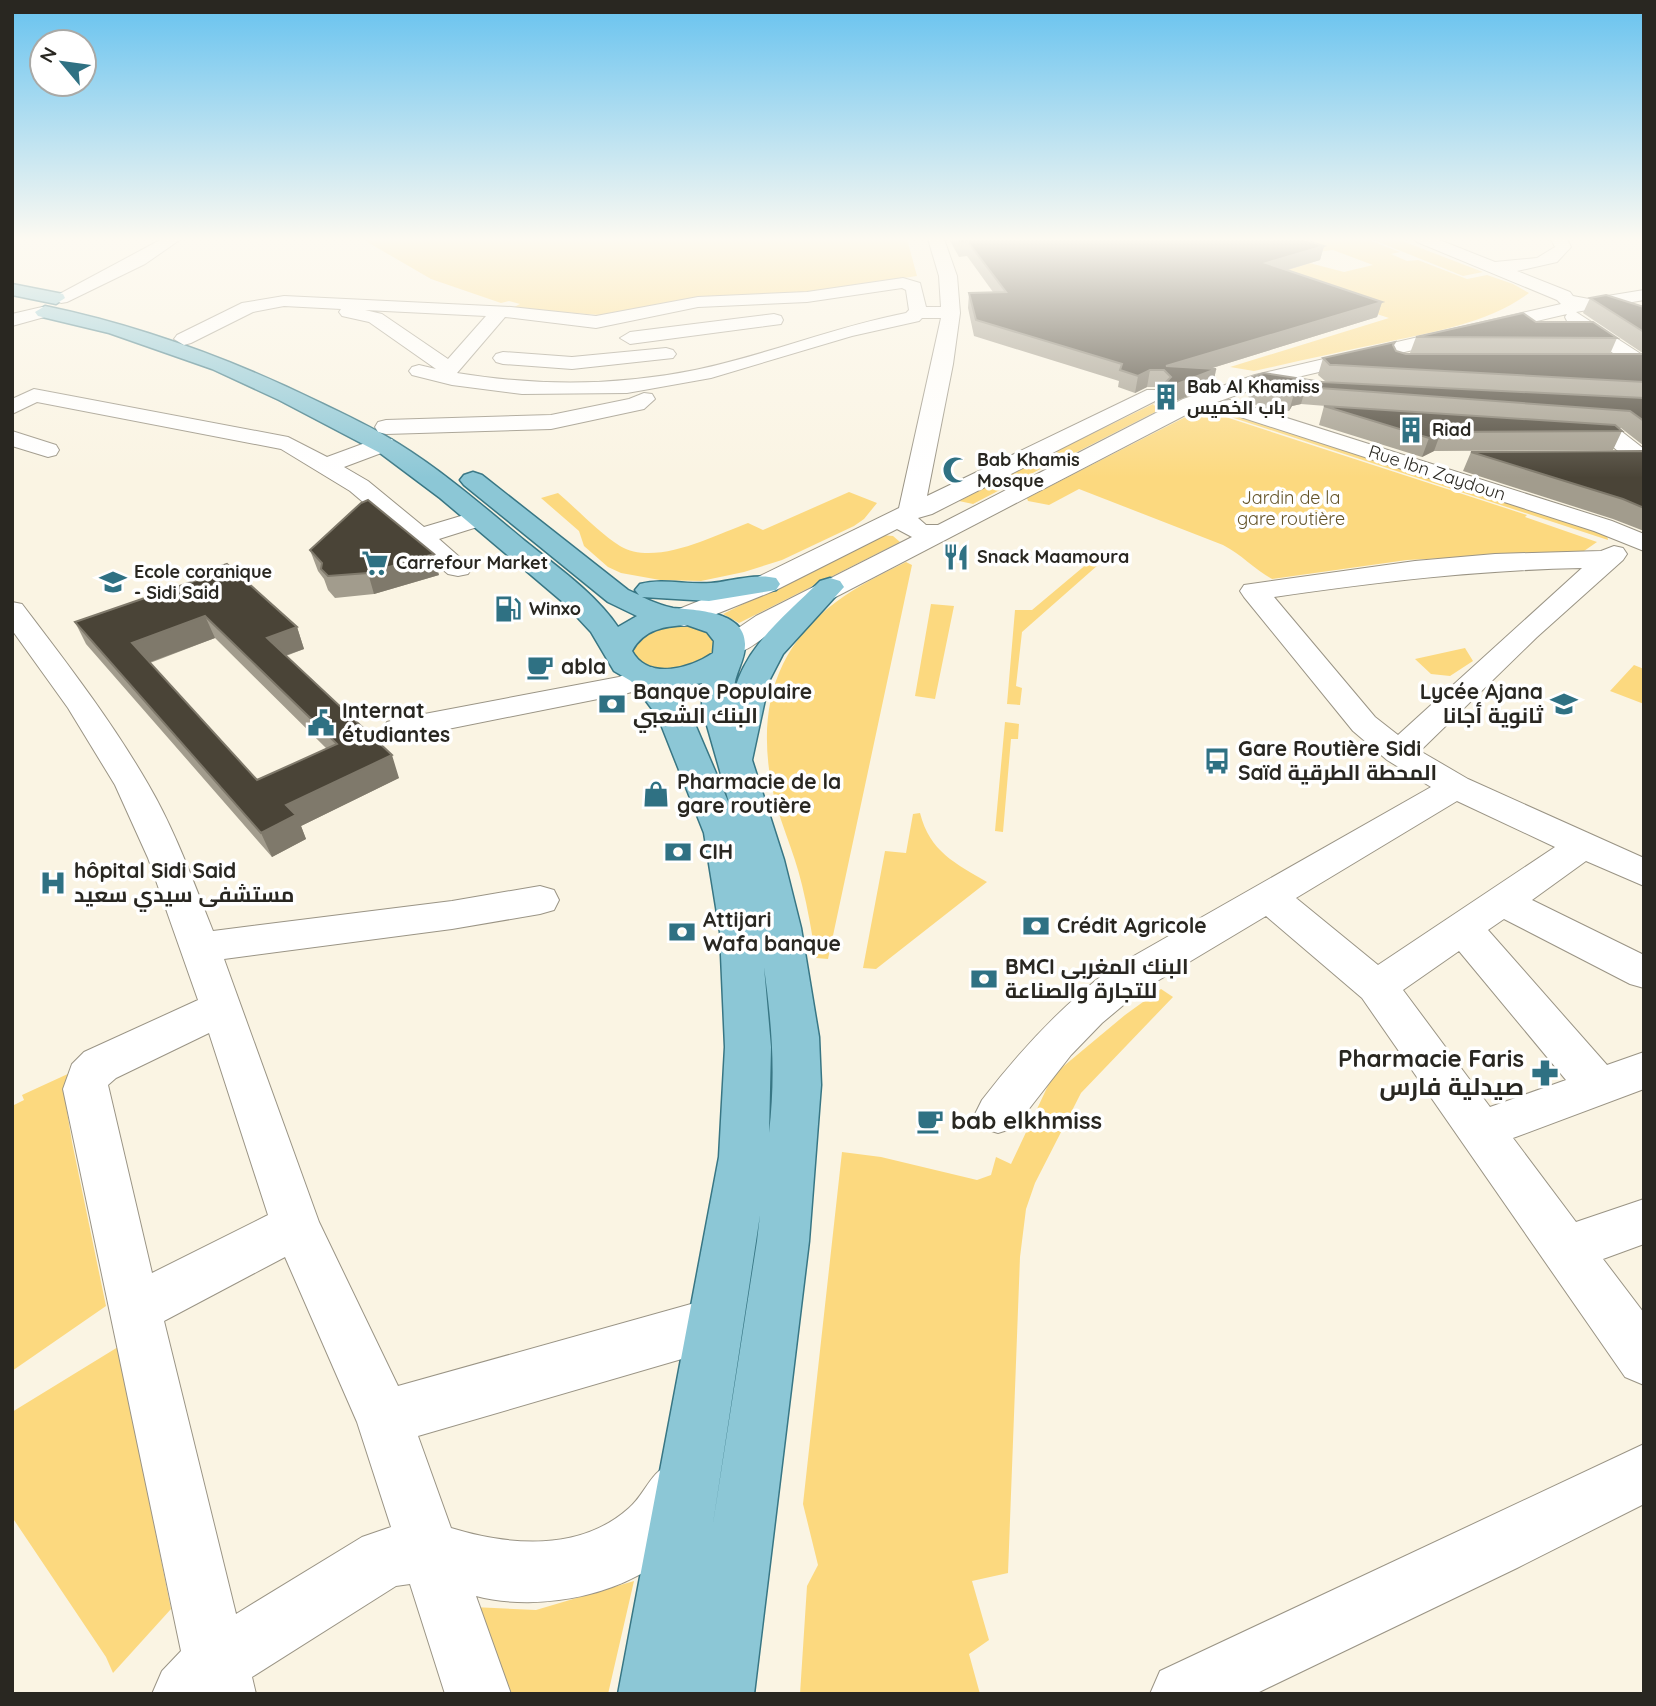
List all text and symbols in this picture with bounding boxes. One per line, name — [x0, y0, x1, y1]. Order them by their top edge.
north arrow — [28, 28, 98, 98]
text: N — [34, 43, 62, 67]
place label: Bab Al Khamiss باب الخميس — [1187, 375, 1320, 419]
building icon: Bab Al Khamiss باب الخميس — [1151, 382, 1181, 412]
building icon: Riad — [1396, 415, 1426, 445]
place label: Riad — [1432, 418, 1471, 441]
street label: Rue Ibn Zaydoun — [1366, 439, 1509, 506]
place label: Bab Khamis Mosque — [977, 448, 1080, 492]
mosque icon: Bab Khamis Mosque — [941, 455, 971, 485]
park label: Jardin de la gare routière — [1237, 486, 1345, 530]
restaurant icon: Snack Maamoura — [941, 542, 971, 572]
place label: Snack Maamoura — [977, 545, 1129, 568]
supermarket icon: Carrefour Market — [360, 548, 390, 578]
place label: Carrefour Market — [396, 551, 548, 574]
place label: Ecole coranique - Sidi Said — [134, 560, 272, 604]
school or university icon: Ecole coranique - Sidi Said — [98, 567, 128, 597]
fuel station icon: Winxo — [493, 594, 523, 624]
place label: Winxo — [529, 597, 581, 620]
cafe icon: abla — [525, 652, 555, 682]
place label: abla — [561, 653, 606, 679]
place label: Banque Populaire البنك الشعبي — [633, 678, 812, 733]
place label: Lycée Ajana ثانوية أجانا — [1420, 678, 1543, 729]
bank icon: Banque Populaire البنك الشعبي — [597, 689, 627, 719]
school or university icon: Lycée Ajana ثانوية أجانا — [1549, 689, 1579, 719]
place label: Internat étudiantes — [342, 697, 450, 747]
public building icon: Internat étudiantes — [306, 708, 336, 738]
place label: Gare Routière Sidi Saïd المحطة الطرقية — [1238, 735, 1437, 785]
bus stop icon: Gare Routière Sidi Saïd المحطة الطرقية — [1202, 746, 1232, 776]
place label: Pharmacie de la gare routière — [677, 768, 841, 818]
shop icon: Pharmacie de la gare routière — [641, 779, 671, 809]
bank icon: CIH — [663, 837, 693, 867]
place label: CIH — [699, 838, 733, 864]
place label: hôpital Sidi Said مستشفى سيدي سعيد — [74, 857, 294, 912]
hospital icon: hôpital Sidi Said مستشفى سيدي سعيد — [38, 868, 68, 898]
place label: Attijari Wafa banque — [703, 906, 841, 956]
bank icon: Crédit Agricole — [1021, 911, 1051, 941]
place label: Crédit Agricole — [1057, 912, 1207, 938]
bank icon: Attijari Wafa banque — [667, 917, 697, 947]
place label: BMCI البنك المغربي للتجارة والصناعة — [1005, 953, 1189, 1004]
bank icon: BMCI البنك المغربي للتجارة والصناعة — [969, 964, 999, 994]
place label: Pharmacie Faris صيدلية فارس — [1338, 1043, 1524, 1101]
pharmacy icon: Pharmacie Faris صيدلية فارس — [1530, 1058, 1560, 1088]
place label: bab elkhmiss — [951, 1105, 1102, 1135]
cafe icon: bab elkhmiss — [915, 1106, 945, 1136]

